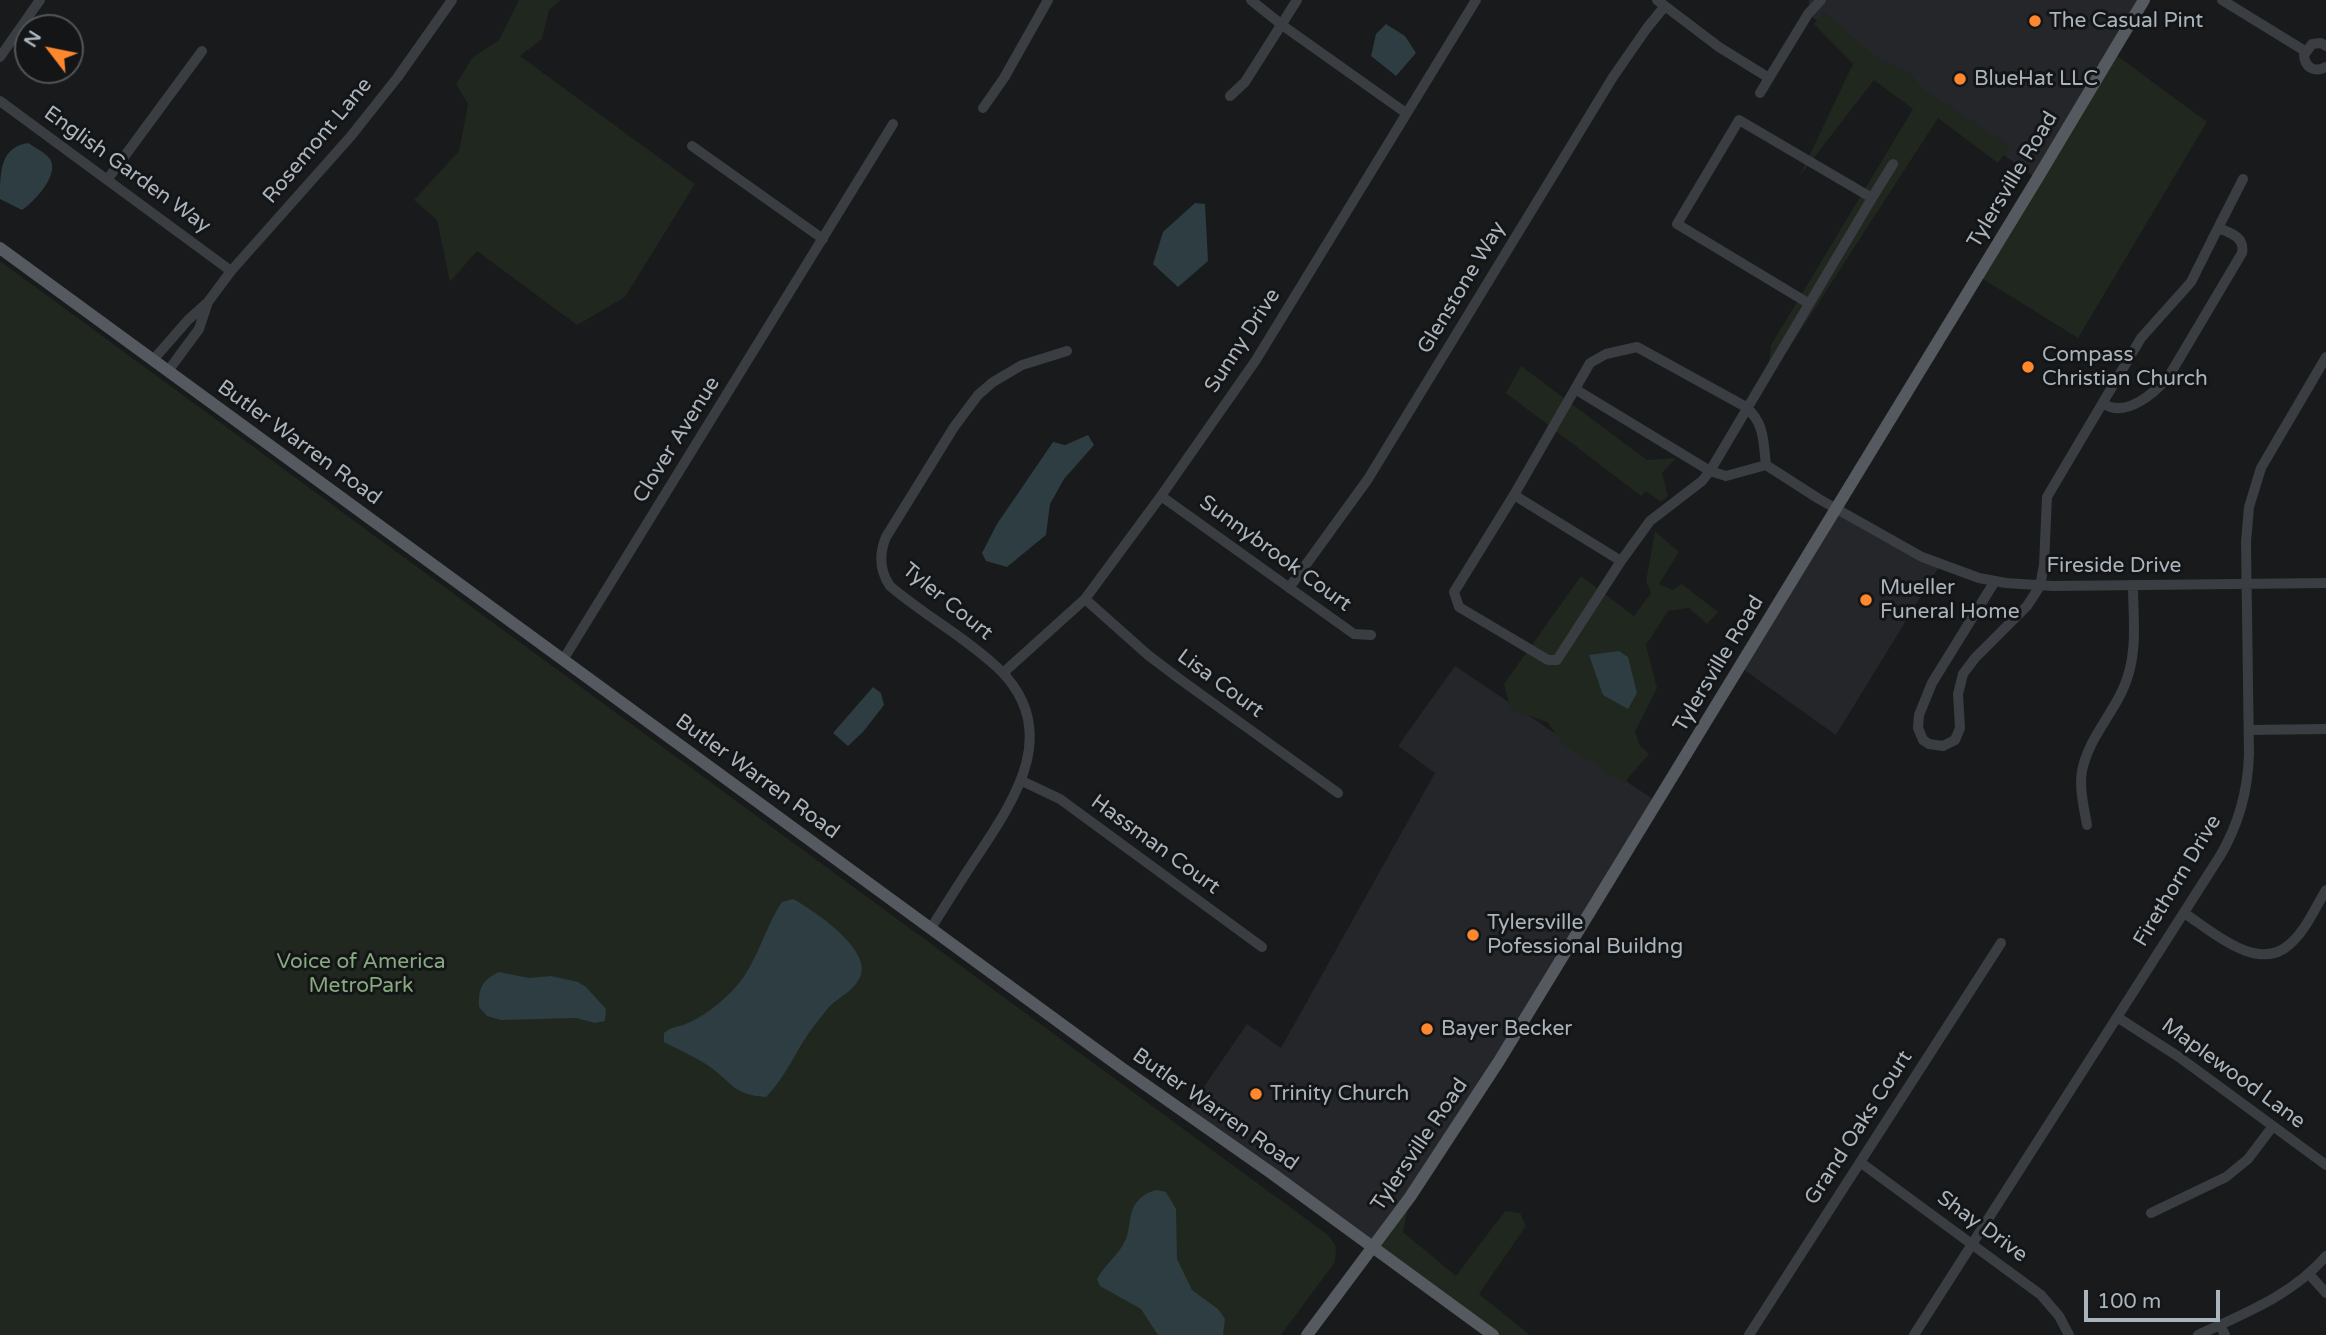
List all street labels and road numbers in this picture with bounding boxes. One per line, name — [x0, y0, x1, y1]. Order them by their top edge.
street label: Rosemont Lane — [258, 73, 378, 209]
street label: English Garden Way — [39, 101, 215, 239]
street label: Tylersville Road — [1962, 107, 2064, 253]
street label: Glenstone Way — [1413, 217, 1511, 359]
street label: Sunny Drive — [1200, 284, 1286, 398]
street label: Clover Avenue — [628, 372, 726, 508]
street label: Butler Warren Road — [212, 375, 386, 511]
street label: Sunnybrook Court — [1194, 490, 1356, 618]
street label: Fireside Drive — [2046, 553, 2182, 579]
street label: Tyler Court — [897, 558, 997, 646]
street label: Tylersville Road — [1668, 591, 1770, 737]
street label: Lisa Court — [1172, 644, 1268, 724]
street label: Butler Warren Road — [670, 709, 844, 845]
street label: Hassman Court — [1086, 790, 1224, 900]
street label: Firethorn Drive — [2129, 811, 2227, 951]
street label: Maplewood Lane — [2156, 1013, 2310, 1135]
street label: Butler Warren Road — [1127, 1043, 1303, 1177]
street label: Grand Oaks Court — [1800, 1046, 1918, 1210]
street label: Tylersville Road — [1366, 1074, 1474, 1216]
street label: Shay Drive — [1932, 1186, 2032, 1268]

